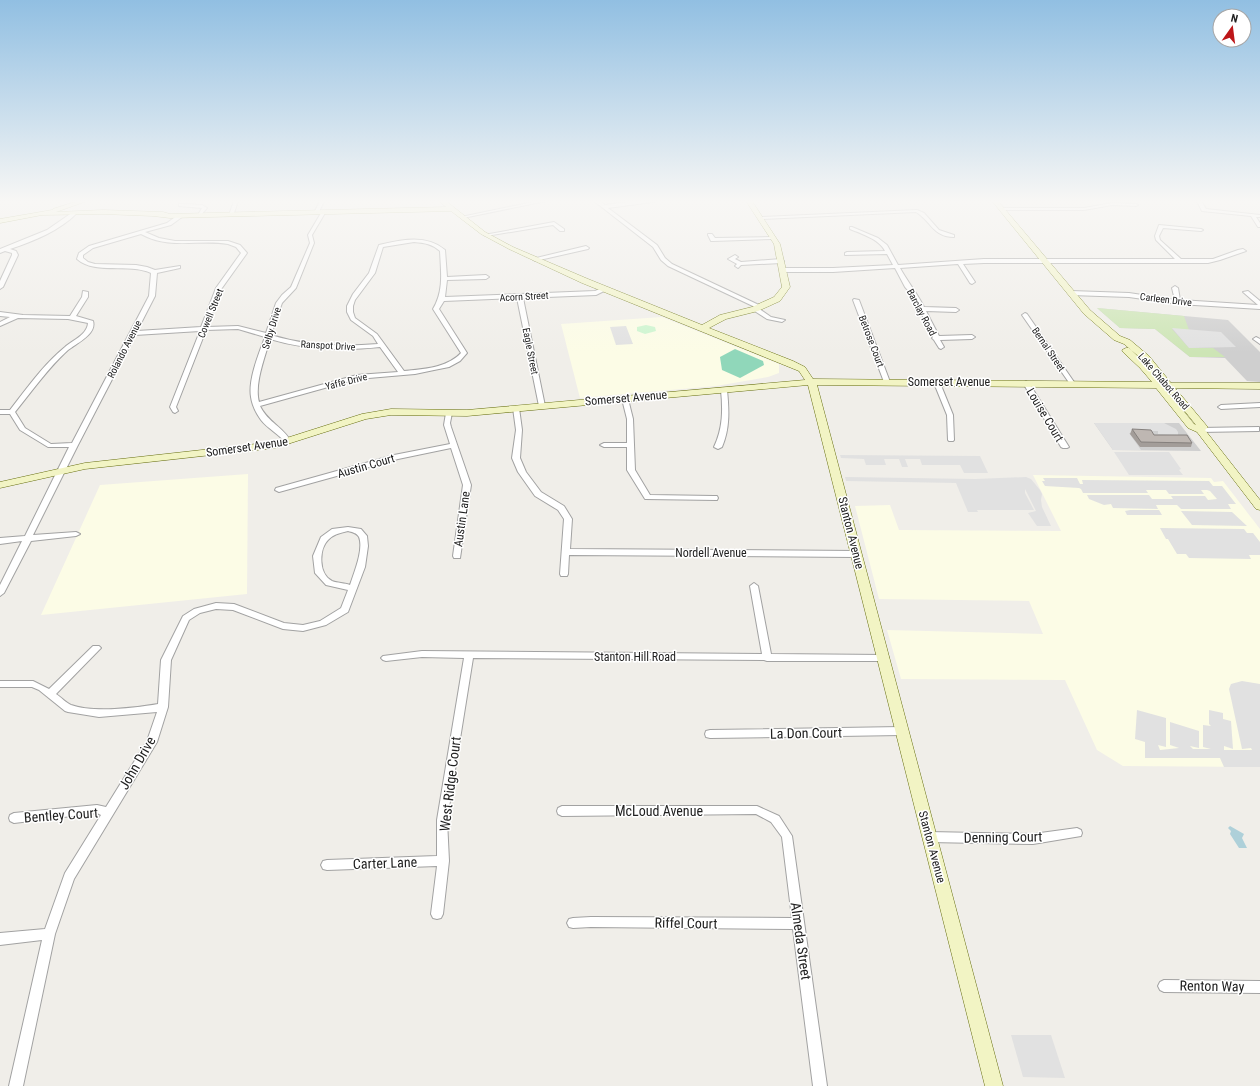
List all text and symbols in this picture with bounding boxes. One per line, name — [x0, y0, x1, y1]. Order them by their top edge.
north arrow — [1212, 8, 1252, 48]
text: N — [1229, 12, 1239, 26]
street label: Cowell Street — [196, 287, 225, 339]
street label: Barclay Road — [905, 287, 938, 338]
street label: Acorn Street — [499, 290, 549, 303]
street label: Carleen Drive — [1139, 291, 1193, 308]
street label: Selby Drive — [260, 305, 283, 351]
street label: Betrose Court — [857, 314, 886, 369]
street label: Rolando Avenue — [105, 318, 144, 380]
street label: Bernal Street — [1030, 325, 1067, 373]
street label: Eagle Street — [521, 327, 540, 375]
street label: Ranspot Drive — [300, 339, 356, 352]
street label: Lake Chabot Road — [1136, 351, 1191, 412]
street label: Yaffe Drive — [324, 371, 369, 392]
street label: Somerset Avenue — [908, 375, 991, 389]
street label: Louise Court — [1023, 386, 1067, 445]
street label: Somerset Avenue — [584, 387, 668, 409]
street label: Somerset Avenue — [205, 434, 289, 460]
street label: Austin Court — [336, 451, 397, 481]
street label: Austin Lane — [451, 490, 473, 548]
street label: Stanton Avenue — [835, 495, 867, 571]
street label: Nordell Avenue — [675, 546, 747, 560]
street label: Stanton Hill Road — [594, 650, 676, 664]
street label: La Don Court — [770, 724, 842, 742]
street label: John Drive — [115, 733, 159, 792]
street label: West Ridge Court — [436, 736, 464, 832]
street label: McLoud Avenue — [615, 803, 703, 819]
street label: Bentley Court — [23, 804, 99, 826]
street label: Stanton Avenue — [916, 809, 948, 885]
street label: Denning Court — [964, 828, 1042, 846]
street label: Carter Lane — [353, 854, 418, 872]
street label: Almeda Street — [788, 901, 814, 981]
street label: Riffel Court — [654, 914, 718, 932]
street label: Renton Way — [1180, 977, 1245, 995]

